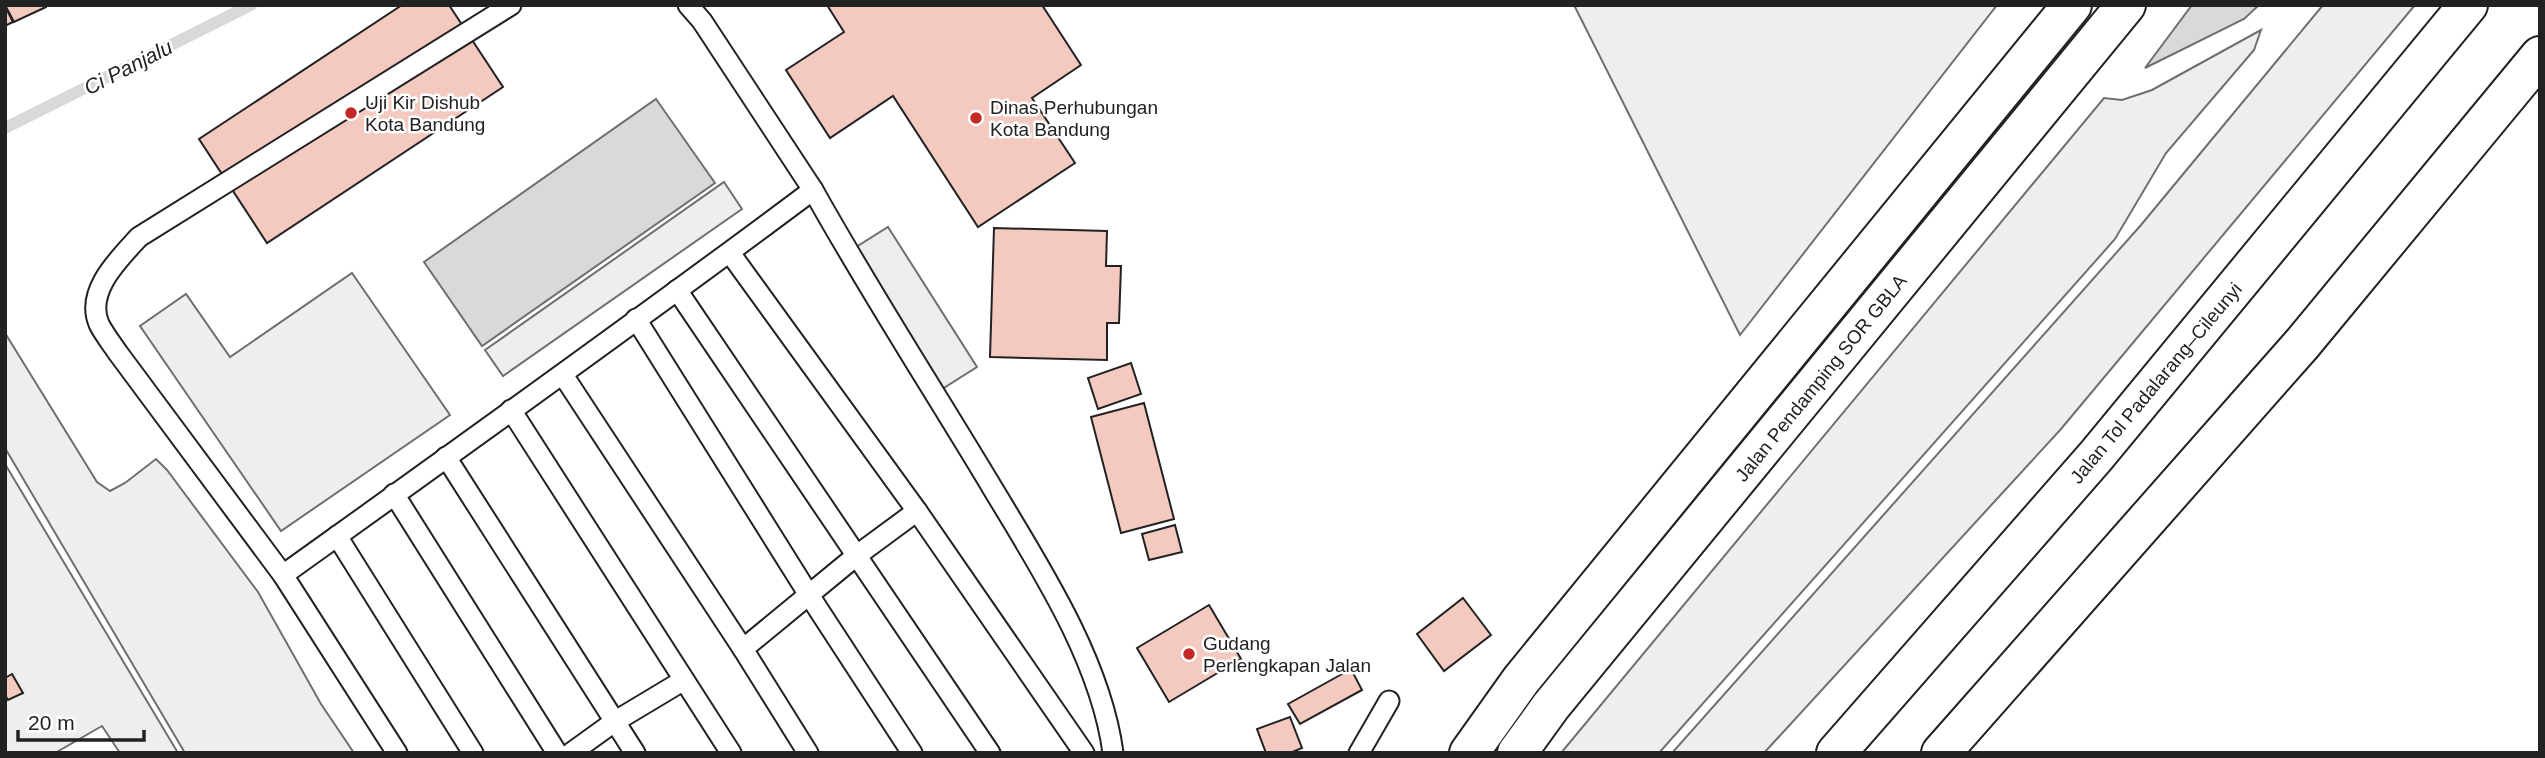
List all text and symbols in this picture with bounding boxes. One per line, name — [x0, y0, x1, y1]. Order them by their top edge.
water label: Ci Panjalu — [80, 35, 176, 99]
place label: Uji Kir Dishub Kota Bandung — [365, 92, 485, 135]
place label: Dinas Perhubungan Kota Bandung — [990, 97, 1158, 140]
marker: Uji Kir Dishub Kota Bandung — [343, 105, 359, 121]
marker: Dinas Perhubungan Kota Bandung — [968, 110, 984, 126]
street label: Jalan Pendamping SOR GBLA — [1731, 270, 1911, 486]
street label: Jalan Tol Padalarang–Cileunyi — [2066, 278, 2246, 488]
place label: Gudang Perlengkapan Jalan — [1203, 633, 1371, 676]
marker: Gudang Perlengkapan Jalan — [1181, 646, 1197, 662]
scale bar — [18, 698, 144, 742]
text: 20 m — [28, 711, 75, 734]

